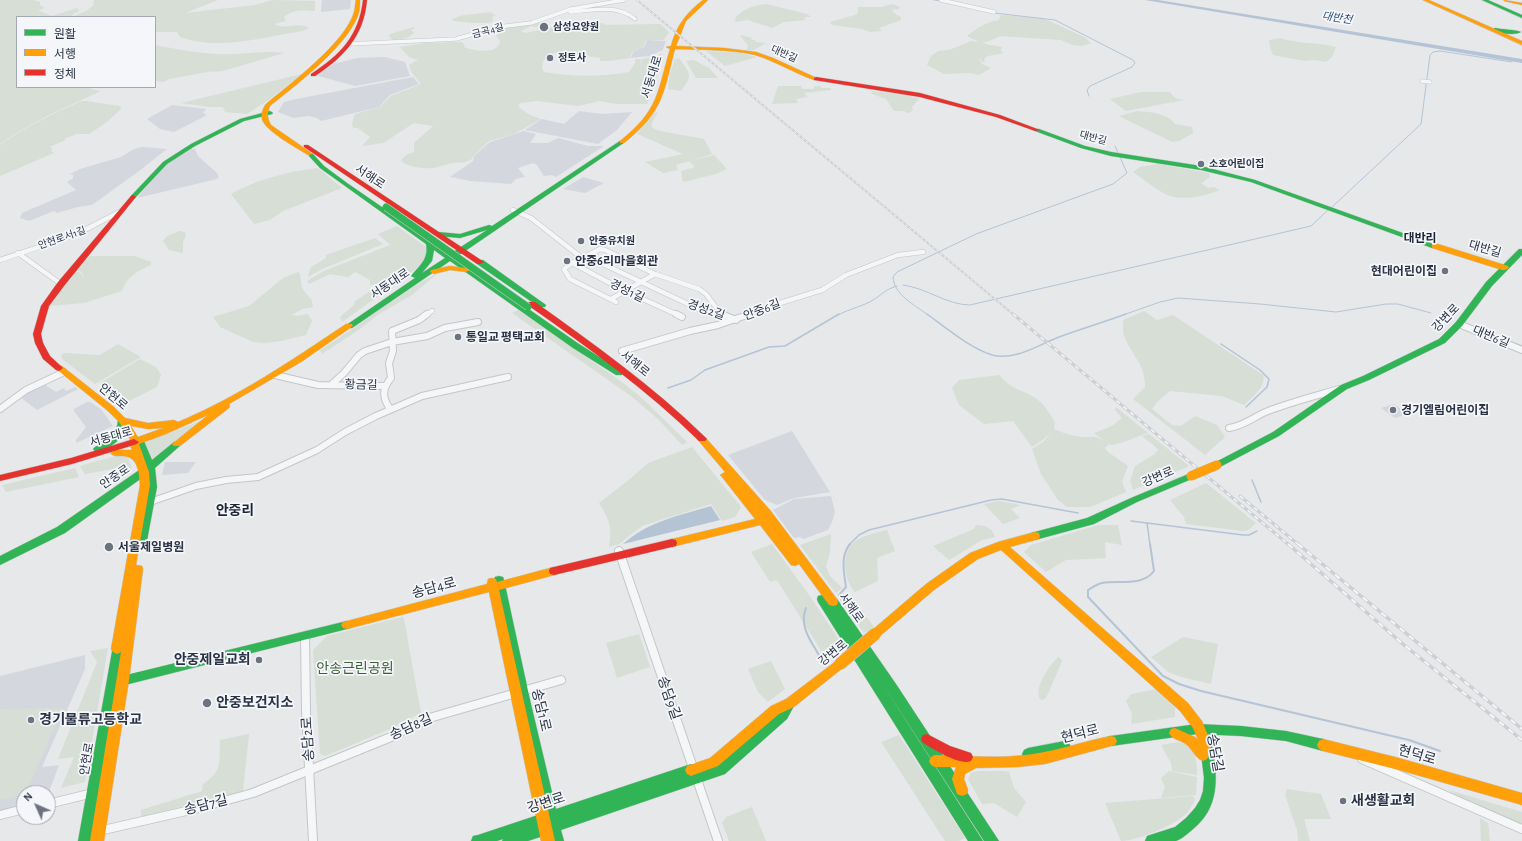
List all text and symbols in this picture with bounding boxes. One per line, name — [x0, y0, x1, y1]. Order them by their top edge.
water label: 대반천 — [1321, 9, 1353, 27]
legend — [16, 16, 156, 88]
street label: 금곡4길 — [471, 21, 505, 41]
marker: 삼성요양원 — [538, 21, 550, 33]
place label: 삼성요양원 — [553, 21, 599, 33]
text: 원활 — [54, 28, 76, 40]
street label: 대반길 — [769, 43, 799, 65]
text: 서행 — [54, 48, 76, 60]
place label: 정토사 — [558, 52, 586, 64]
marker: 정토사 — [545, 53, 555, 63]
street label: 서동대로 — [639, 54, 665, 100]
text: 정체 — [54, 68, 76, 80]
street label: 대반길 — [1078, 129, 1108, 147]
place label: 소호어린이집 — [1209, 158, 1264, 170]
marker: 소호어린이집 — [1196, 159, 1206, 169]
street label: 서해로 — [352, 162, 388, 192]
street label: 안현로서1길 — [37, 224, 87, 252]
district label: 대반리 — [1403, 231, 1437, 245]
place label: 안중유치원 — [589, 235, 635, 247]
marker: 안중유치원 — [576, 236, 586, 246]
street label: 대반길 — [1467, 238, 1503, 260]
place label: 안중6리마을회관 — [575, 254, 658, 268]
marker: 안중6리마을회관 — [562, 256, 572, 266]
place label: 현대어린이집 — [1371, 264, 1437, 278]
street label: 서동대로 — [368, 266, 412, 302]
marker: 현대어린이집 — [1440, 266, 1450, 276]
street label: 경성1길 — [607, 276, 647, 306]
street label: 안중6길 — [741, 296, 783, 324]
street label: 경성2길 — [685, 297, 727, 323]
street label: 강변로 — [1429, 301, 1463, 335]
street label: 대반6길 — [1470, 323, 1512, 351]
place label: 통일교 평택교회 — [466, 330, 545, 344]
marker: 통일교 평택교회 — [453, 332, 463, 342]
street label: 서해로 — [618, 348, 652, 380]
street label: 황금길 — [344, 378, 378, 392]
street label: 안현로 — [96, 381, 130, 413]
place label: 경기엘림어린이집 — [1401, 403, 1489, 417]
marker: 경기엘림어린이집 — [1388, 405, 1398, 415]
street label: 서동대로 — [88, 424, 134, 450]
street label: 안중로 — [97, 462, 133, 492]
street label: 강변로 — [1140, 464, 1176, 490]
district label: 안중리 — [216, 503, 254, 519]
place label: 서울제일병원 — [118, 540, 184, 554]
marker: 서울제일병원 — [103, 541, 115, 553]
street label: 송담4로 — [410, 574, 458, 602]
street label: 서해로 — [836, 590, 866, 626]
street label: 강변로 — [816, 637, 850, 669]
place label: 안중제일교회 — [174, 652, 251, 668]
marker: 안중제일교회 — [254, 655, 264, 665]
park label: 안송근린공원 — [316, 661, 394, 677]
street label: 송담9길 — [654, 674, 684, 722]
street label: 송담1로 — [528, 687, 554, 733]
place label: 안중보건지소 — [216, 695, 293, 711]
marker: 안중보건지소 — [201, 697, 213, 709]
street label: 송담8길 — [387, 710, 435, 744]
place label: 경기물류고등학교 — [39, 712, 142, 728]
marker: 경기물류고등학교 — [26, 715, 36, 725]
street label: 송담2로 — [298, 716, 318, 762]
street label: 현덕로 — [1059, 721, 1101, 747]
street label: 송담길 — [1203, 733, 1227, 773]
street label: 안현로 — [77, 741, 97, 777]
street label: 현덕로 — [1396, 742, 1438, 768]
north arrow — [16, 785, 56, 825]
street label: 강변로 — [525, 789, 567, 817]
text: N — [21, 790, 34, 803]
street label: 송담7길 — [182, 791, 230, 819]
place label: 새생활교회 — [1351, 793, 1415, 809]
marker: 새생활교회 — [1338, 796, 1348, 806]

